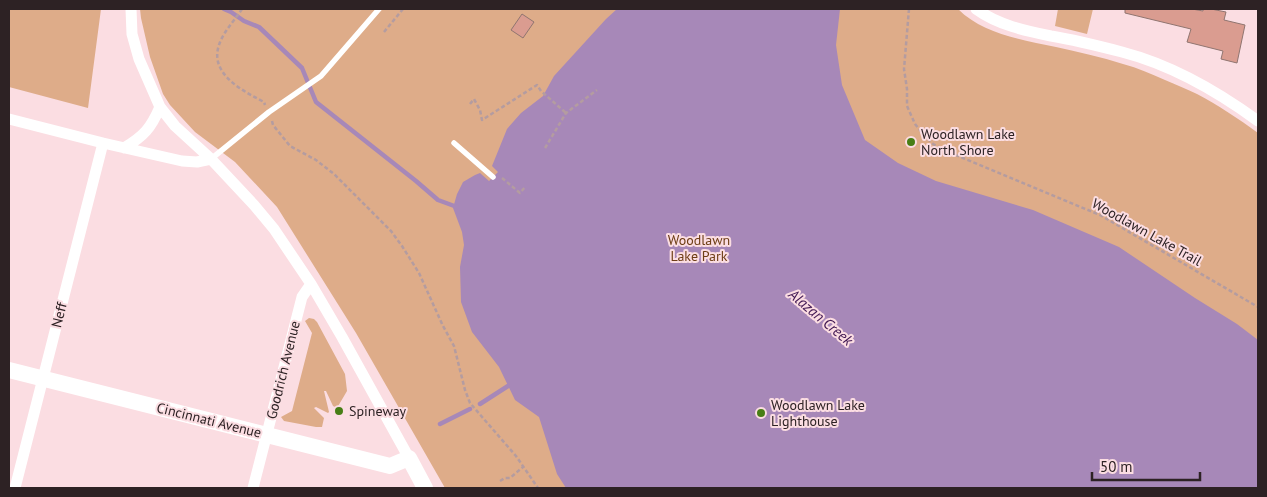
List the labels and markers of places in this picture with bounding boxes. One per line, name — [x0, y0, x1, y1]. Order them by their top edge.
place label: Woodlawn Lake North Shore — [921, 125, 1015, 159]
marker: Woodlawn Lake North Shore — [905, 136, 917, 148]
place label: Woodlawn Lake Lighthouse — [771, 396, 865, 430]
place label: Spineway — [349, 402, 407, 420]
marker: Spineway — [333, 405, 345, 417]
marker: Woodlawn Lake Lighthouse — [755, 407, 767, 419]

